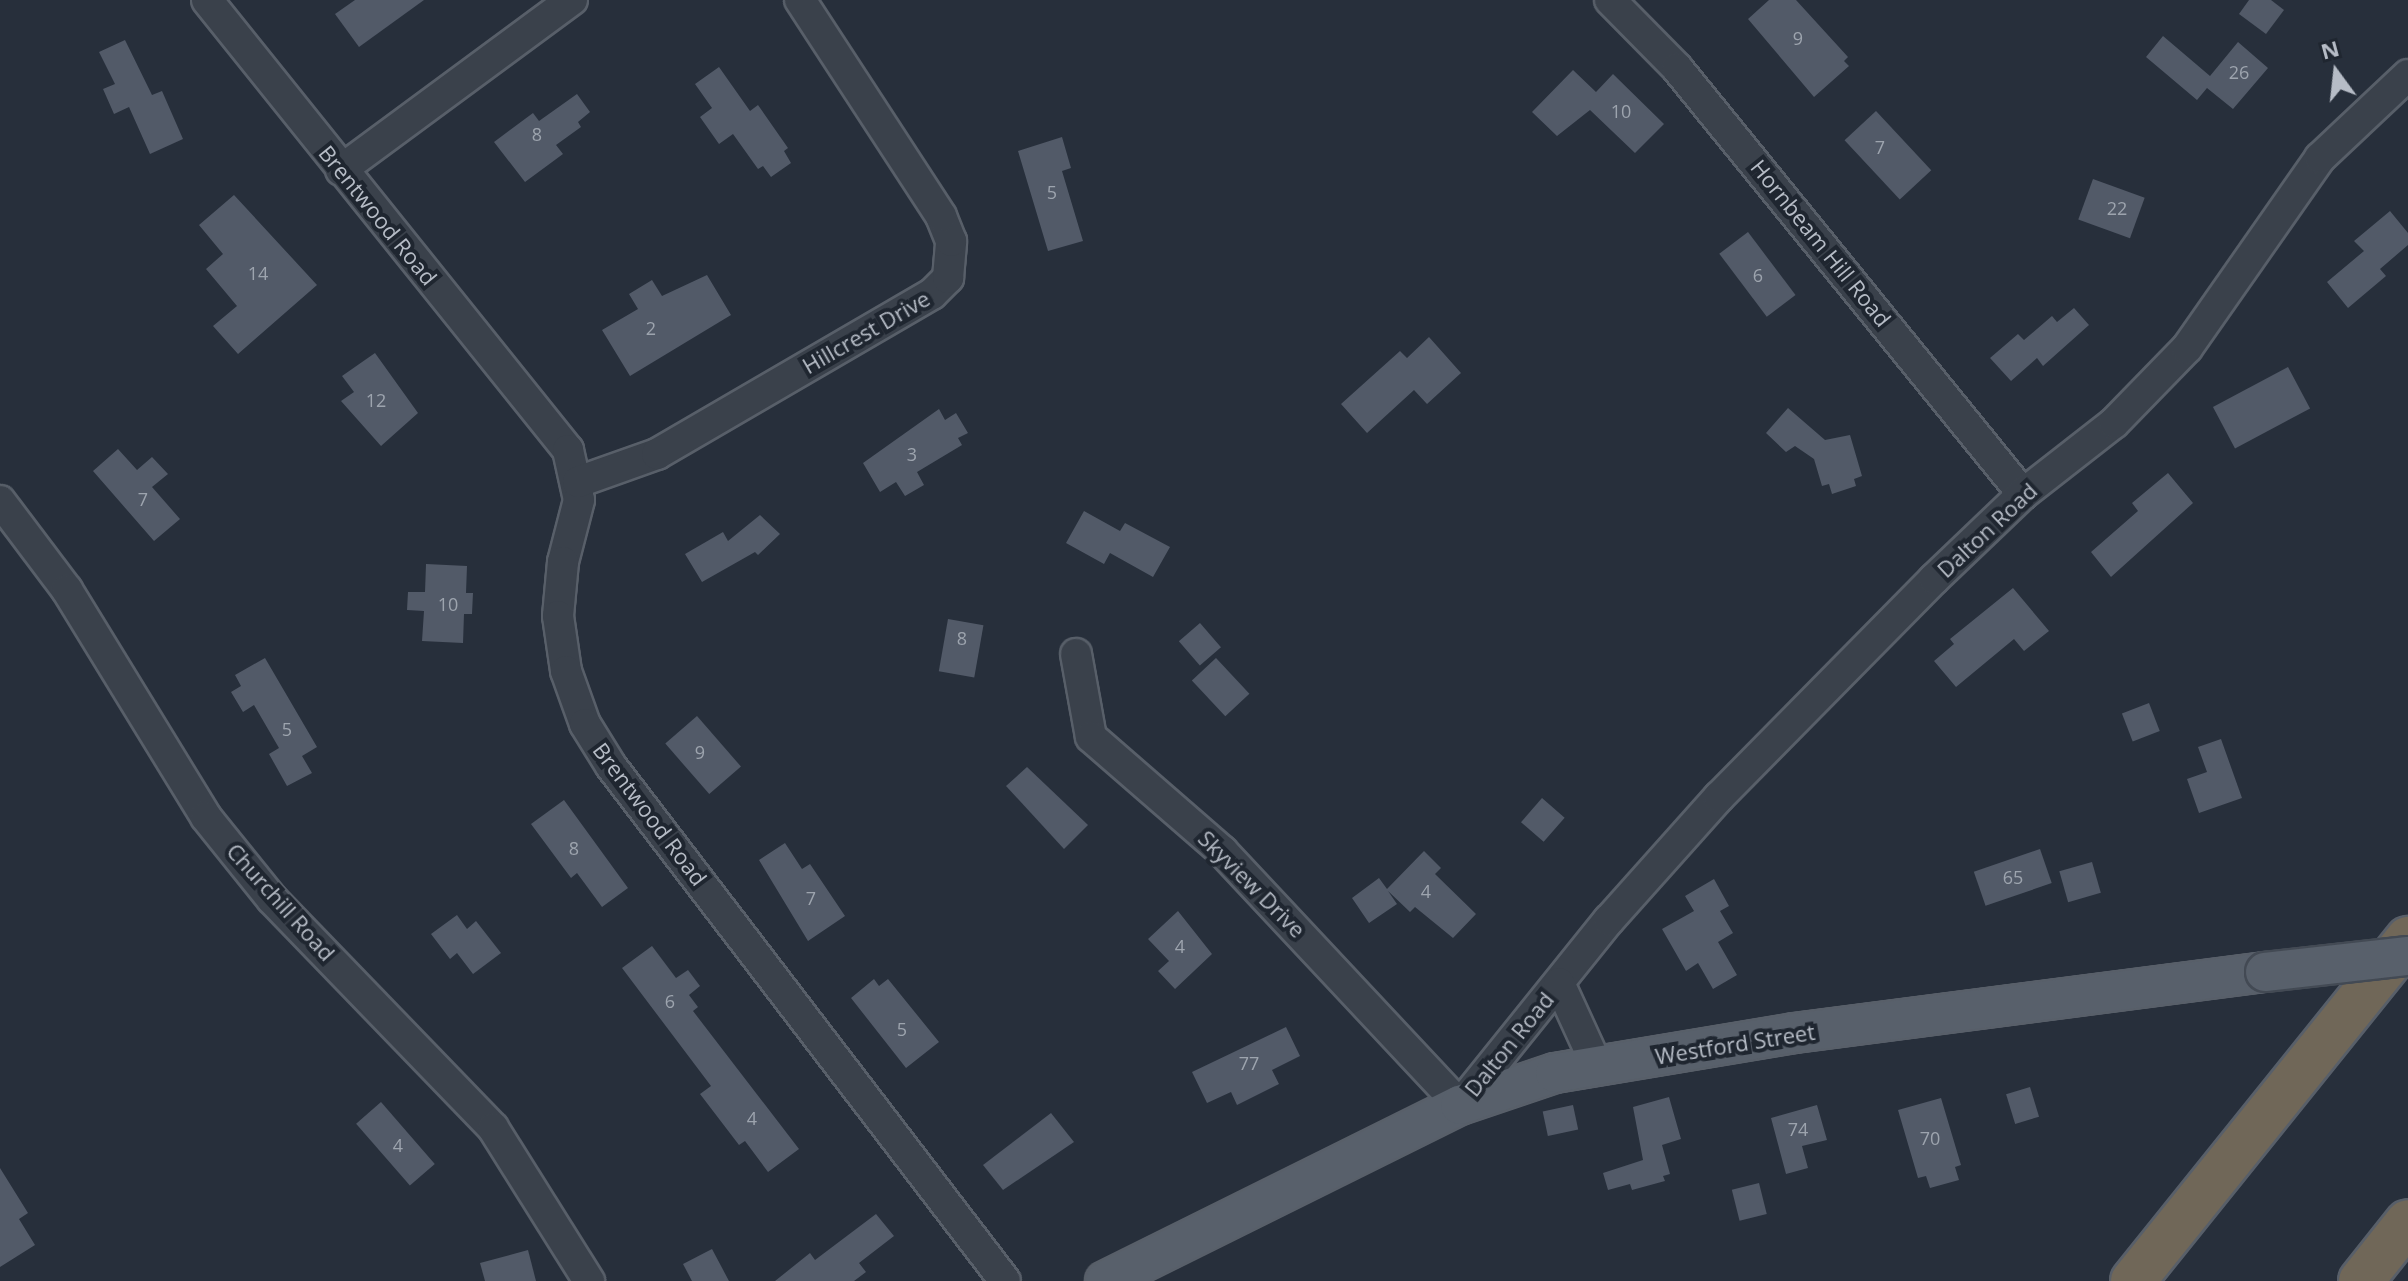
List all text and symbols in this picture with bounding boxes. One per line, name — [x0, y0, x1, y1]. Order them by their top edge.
house number: 9 — [1793, 27, 1803, 49]
north arrow — [2296, 32, 2376, 112]
text: N — [2317, 32, 2342, 66]
house number: 26 — [2229, 61, 2249, 83]
house number: 10 — [1611, 100, 1631, 122]
house number: 8 — [532, 123, 542, 145]
house number: 7 — [1875, 136, 1885, 158]
street label: Brentwood Road — [314, 140, 442, 290]
street label: Hornbeam Hill Road — [1746, 154, 1896, 332]
house number: 5 — [1047, 181, 1057, 203]
house number: 22 — [2107, 197, 2127, 219]
house number: 14 — [248, 262, 268, 284]
house number: 6 — [1753, 264, 1763, 286]
street label: Hillcrest Drive — [798, 285, 934, 379]
house number: 2 — [646, 317, 656, 339]
house number: 12 — [366, 389, 386, 411]
house number: 3 — [907, 443, 917, 465]
street label: Dalton Road — [1932, 477, 2042, 583]
house number: 7 — [138, 488, 148, 510]
house number: 10 — [438, 593, 458, 615]
house number: 8 — [957, 627, 967, 649]
house number: 5 — [282, 718, 292, 740]
street label: Brentwood Road — [588, 737, 712, 891]
house number: 9 — [695, 741, 705, 763]
street label: Skyview Drive — [1193, 825, 1311, 943]
house number: 8 — [569, 837, 579, 859]
street label: Churchill Road — [221, 838, 341, 966]
house number: 65 — [2003, 866, 2023, 888]
house number: 4 — [1421, 880, 1431, 902]
house number: 7 — [806, 887, 816, 909]
house number: 4 — [1175, 935, 1185, 957]
street label: Dalton Road — [1459, 987, 1559, 1101]
house number: 6 — [665, 990, 675, 1012]
house number: 5 — [897, 1018, 907, 1040]
street label: Westford Street — [1653, 1018, 1817, 1070]
house number: 77 — [1239, 1052, 1259, 1074]
house number: 4 — [747, 1107, 757, 1129]
house number: 74 — [1788, 1118, 1808, 1140]
house number: 70 — [1920, 1127, 1940, 1149]
house number: 4 — [393, 1134, 403, 1156]

